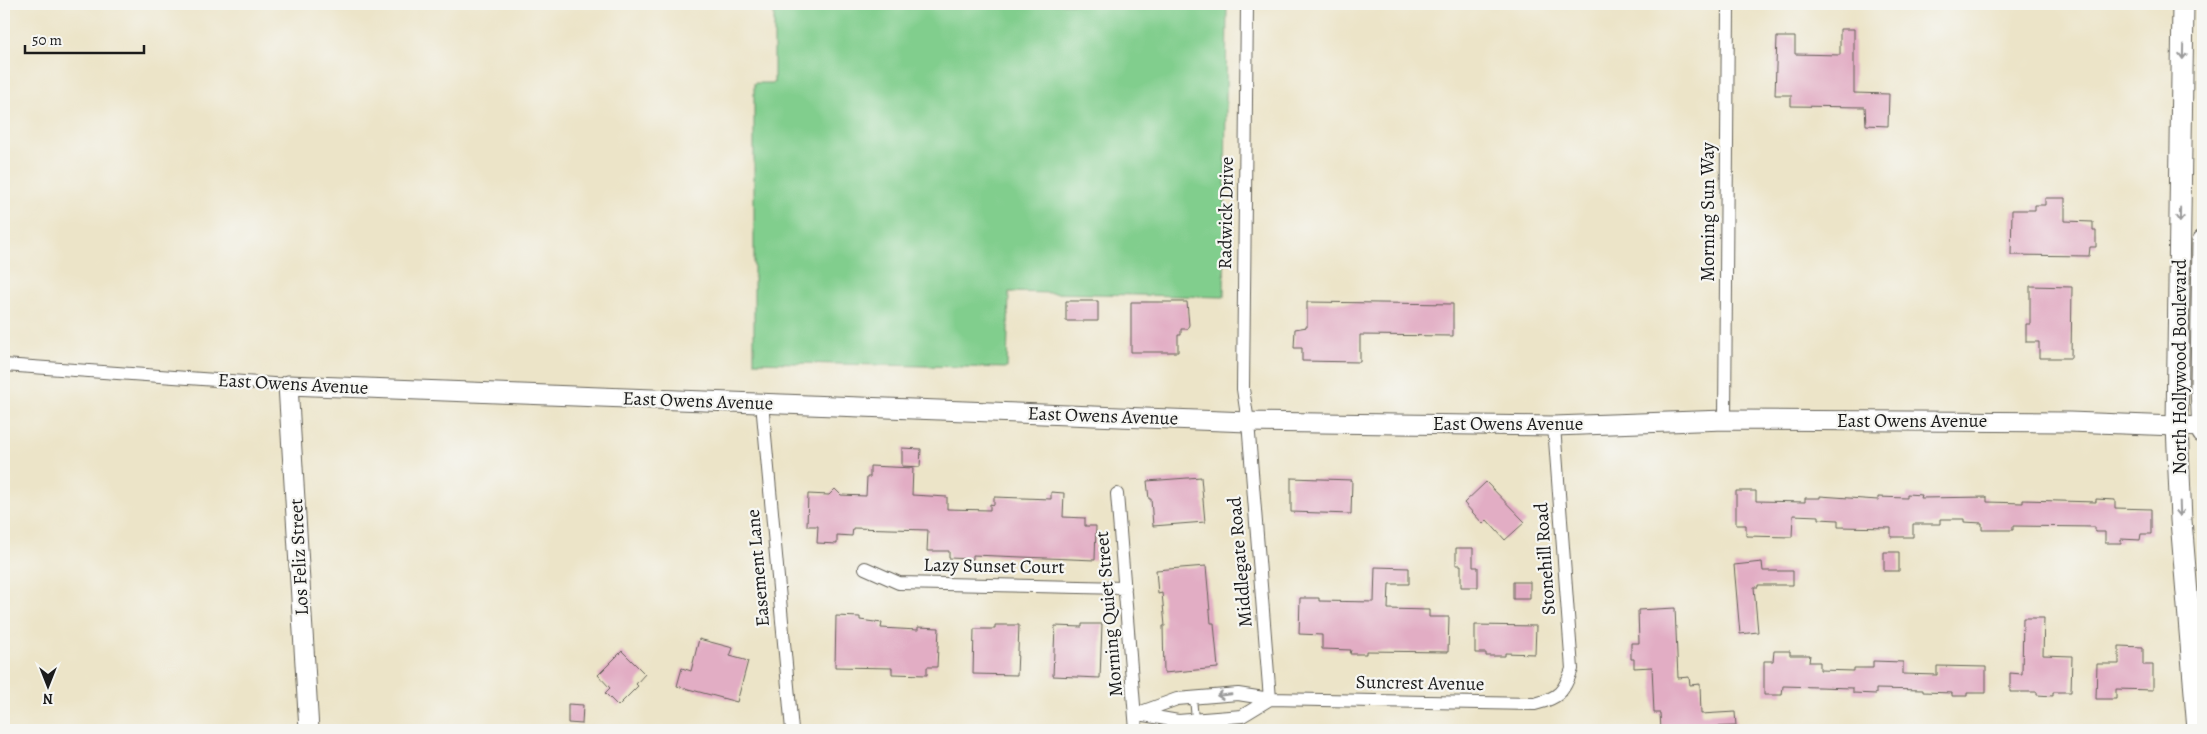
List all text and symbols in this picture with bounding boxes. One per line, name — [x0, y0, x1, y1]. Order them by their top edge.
scale bar — [25, 22, 144, 54]
text: 50 m — [32, 30, 62, 50]
one-way arrow — [2178, 44, 2187, 60]
street label: Morning Sun Way — [1695, 142, 1721, 282]
street label: Radwick Drive — [1212, 156, 1240, 270]
one-way arrow — [2175, 206, 2185, 223]
street label: North Hollywood Boulevard — [2167, 258, 2193, 475]
street label: East Owens Avenue — [217, 367, 369, 401]
street label: East Owens Avenue — [622, 385, 774, 417]
street label: East Owens Avenue — [1027, 400, 1179, 432]
street label: East Owens Avenue — [1837, 408, 1987, 434]
street label: East Owens Avenue — [1433, 411, 1583, 437]
street label: Middlegate Road — [1221, 495, 1259, 628]
street label: Los Feliz Street — [283, 498, 315, 616]
one-way arrow — [2176, 500, 2185, 516]
street label: Stonehill Road — [1528, 501, 1562, 616]
street label: Easement Lane — [740, 508, 776, 628]
street label: Morning Quiet Street — [1089, 530, 1129, 698]
street label: Lazy Sunset Court — [923, 552, 1065, 580]
north arrow — [22, 662, 72, 712]
street label: Suncrest Avenue — [1355, 669, 1485, 697]
text: N — [43, 689, 53, 708]
one-way arrow — [1216, 690, 1232, 700]

